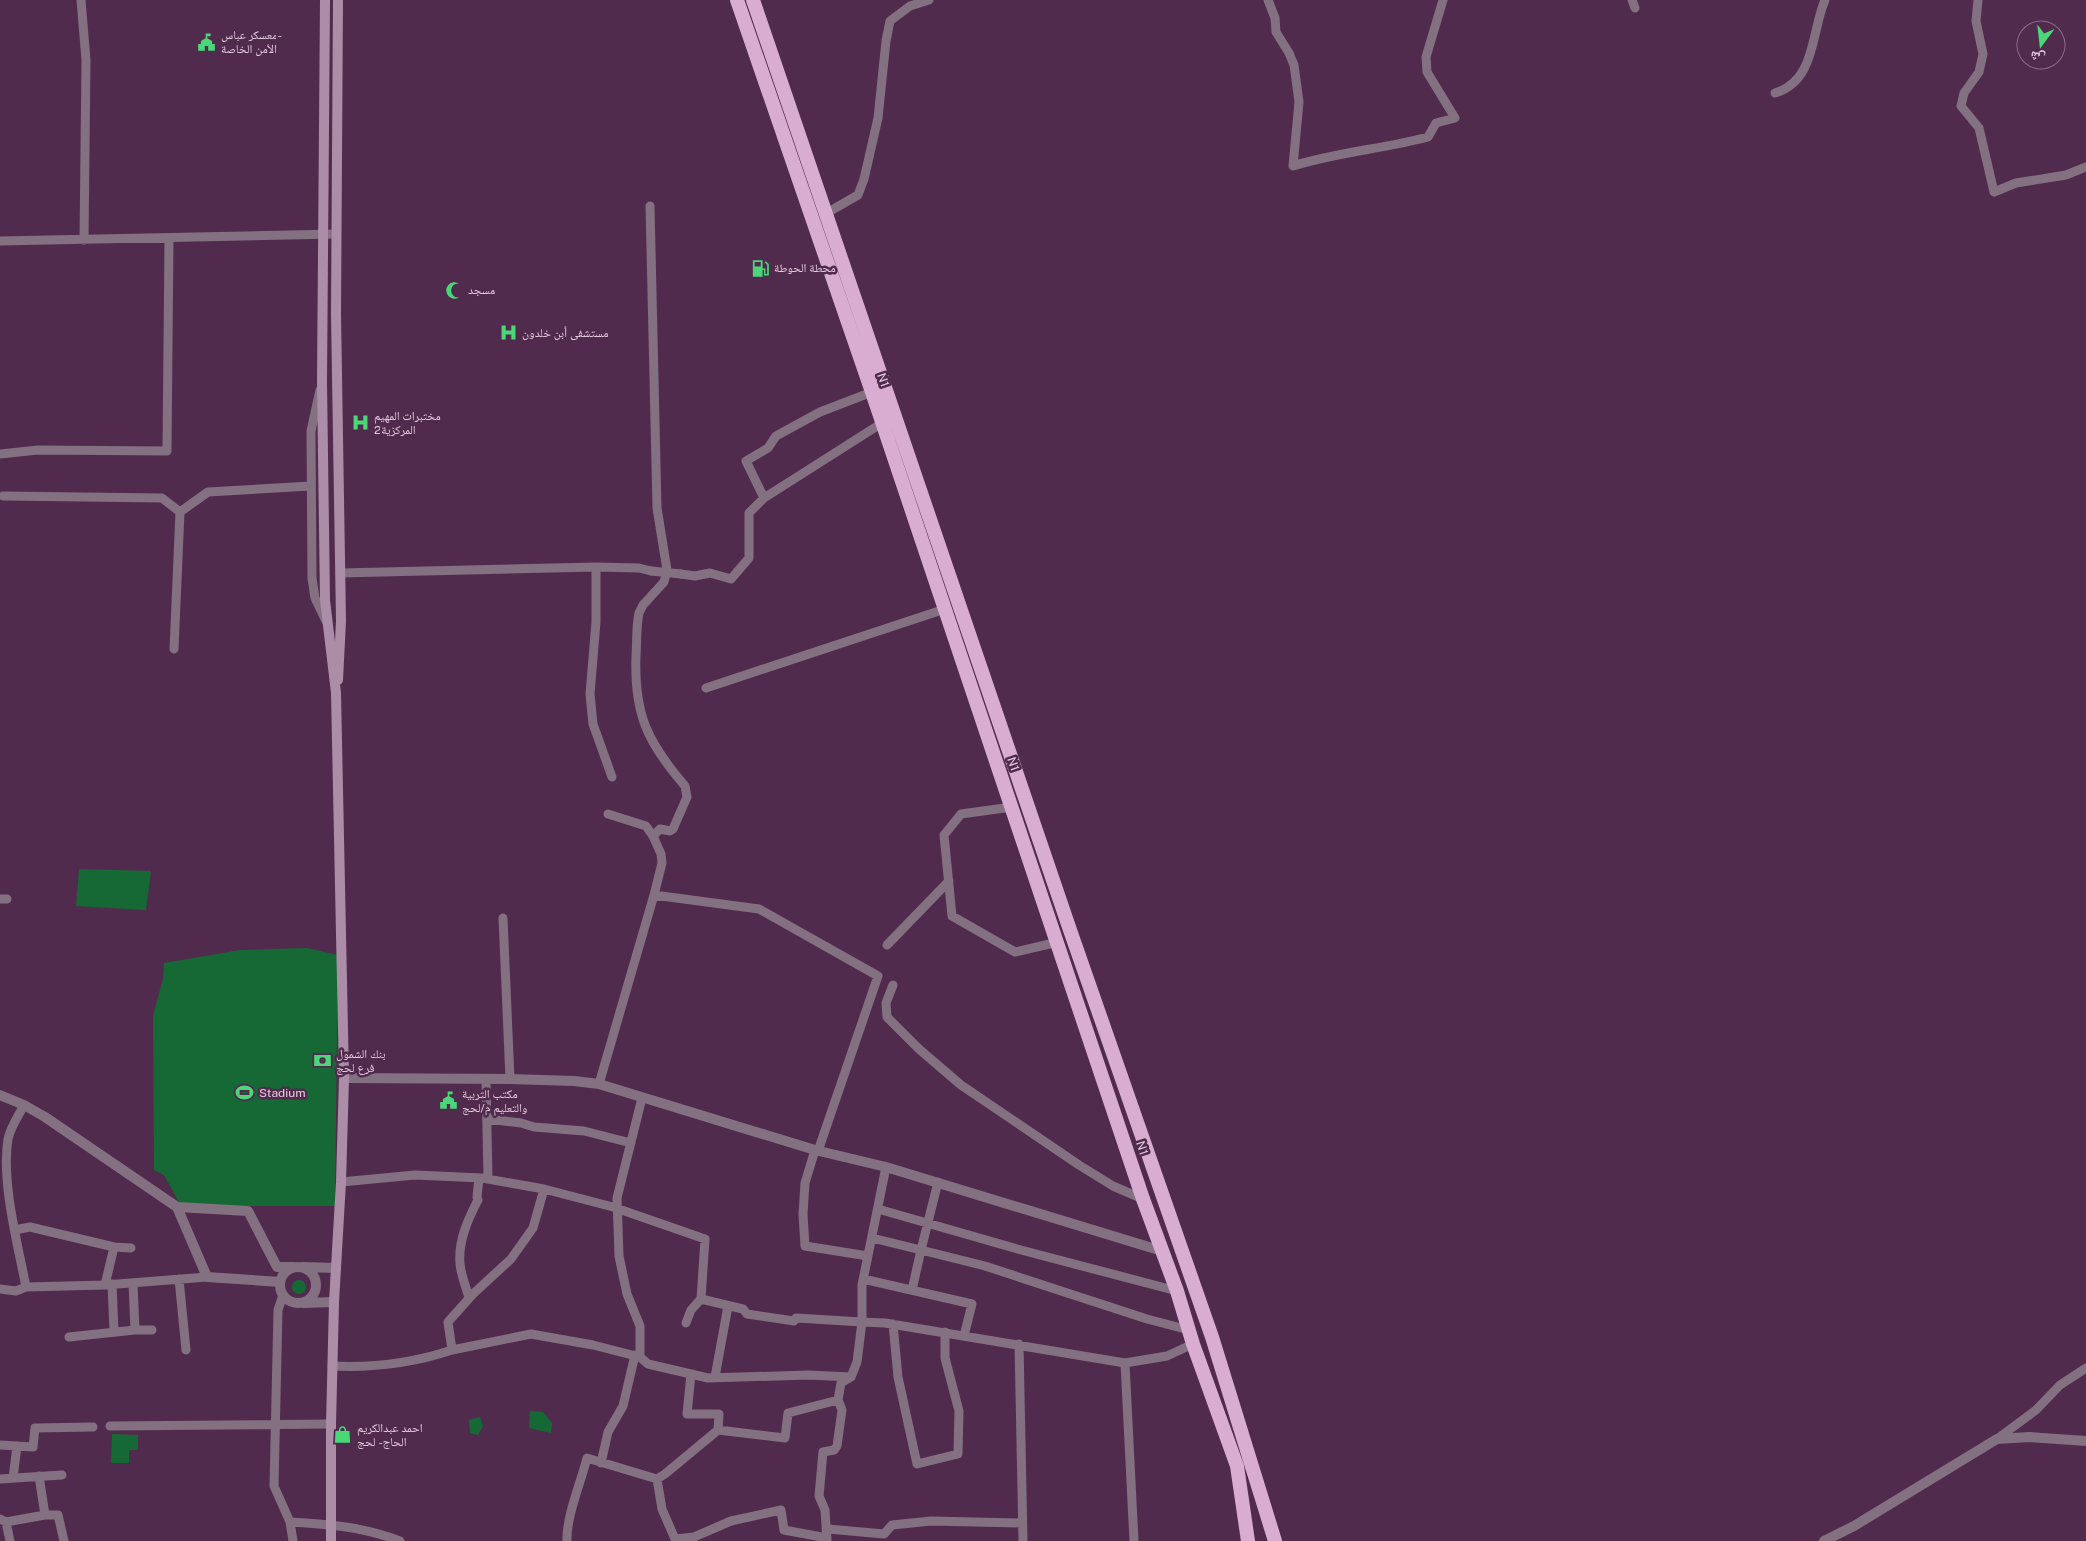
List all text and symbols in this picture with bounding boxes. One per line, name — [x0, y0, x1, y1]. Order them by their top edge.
north arrow — [2016, 20, 2066, 70]
place label: معسكر عباس- الأمن الخاصة — [221, 28, 282, 56]
public building icon: معسكر عباس- الأمن الخاصة — [197, 32, 217, 52]
text: ش — [2028, 47, 2047, 67]
fuel station icon: محطة الحوطة — [750, 258, 770, 278]
place label: محطة الحوطة — [774, 261, 836, 275]
mosque icon: مسجد — [444, 280, 464, 300]
place label: مسجد — [468, 283, 495, 297]
hospital icon: مستشفى أبن خلدون — [498, 323, 518, 343]
place label: مستشفى أبن خلدون — [522, 326, 609, 340]
street label: N1 — [874, 371, 892, 389]
place label: مختبرات المهيم المركزية2 — [374, 409, 441, 437]
hospital icon: مختبرات المهيم المركزية2 — [350, 413, 370, 433]
street label: N1 — [1004, 755, 1022, 773]
place label: بنك الشمول فرع لحج — [336, 1047, 386, 1076]
bank icon: بنك الشمول فرع لحج — [312, 1051, 332, 1071]
sports icon: Stadium — [235, 1083, 255, 1103]
place label: Stadium — [259, 1086, 306, 1100]
place label: مكتب التربية والتعليم م/لحج — [462, 1087, 527, 1116]
public building icon: مكتب التربية والتعليم م/لحج — [438, 1091, 458, 1111]
street label: N1 — [1133, 1139, 1151, 1157]
place label: احمد عبدالكريم الحاج - لحج — [357, 1421, 423, 1449]
shop icon: احمد عبدالكريم الحاج - لحج — [333, 1425, 353, 1445]

